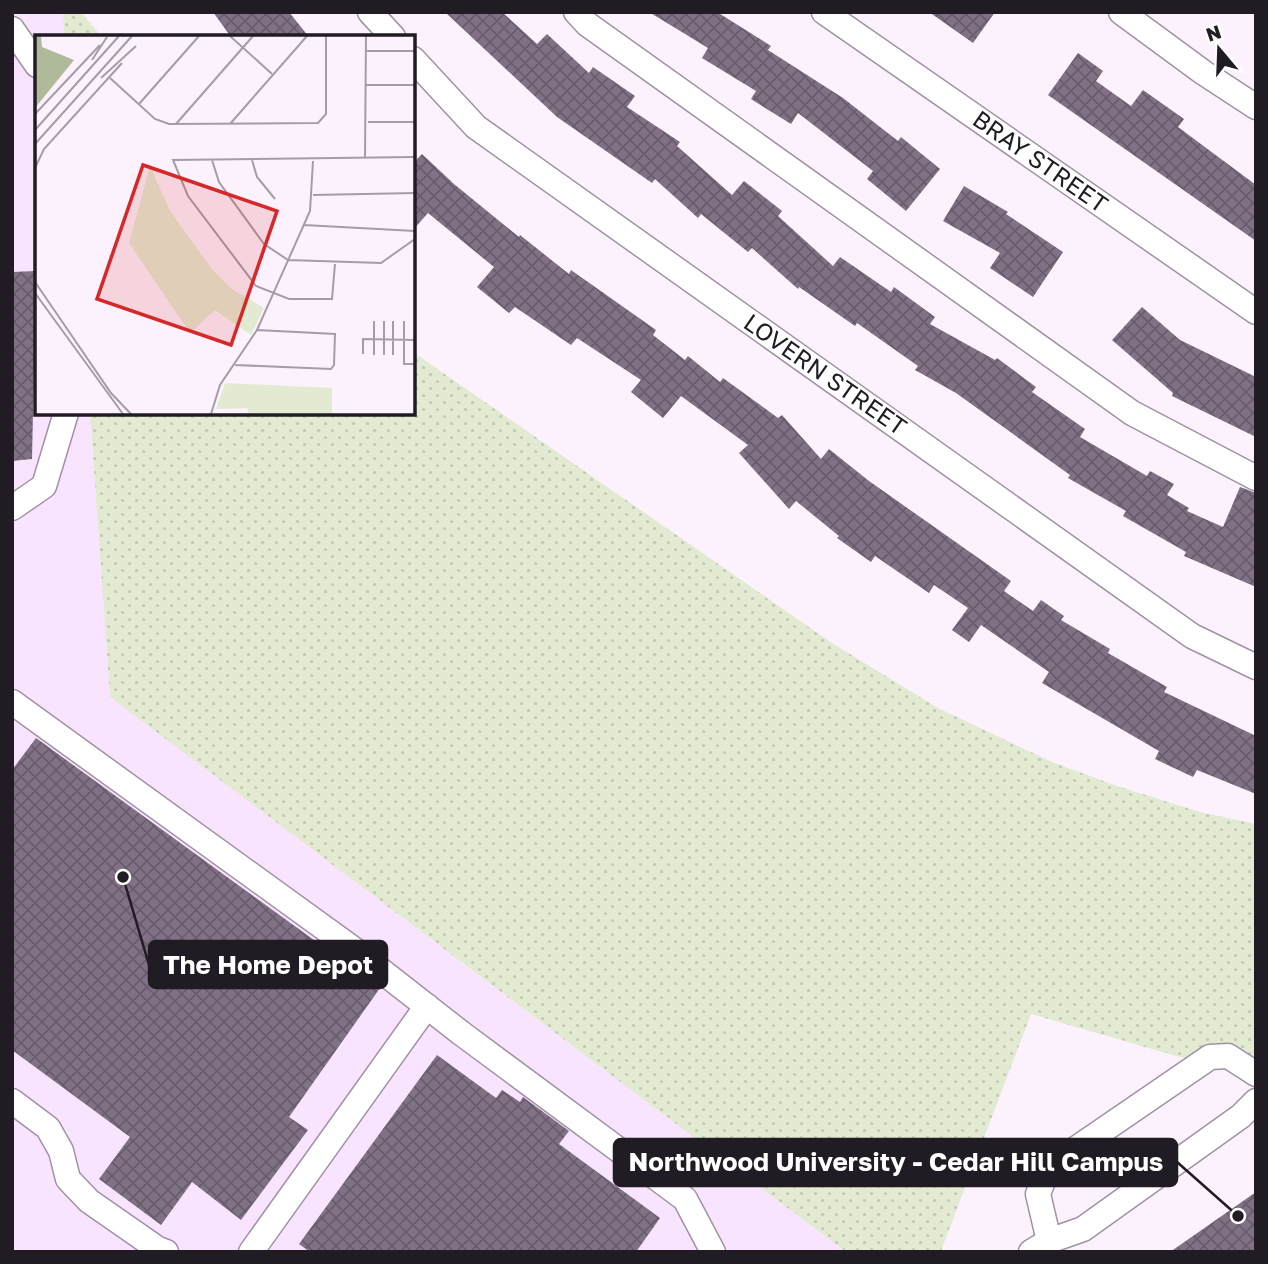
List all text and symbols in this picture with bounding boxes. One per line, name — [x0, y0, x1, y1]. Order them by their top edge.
north arrow — [1184, 14, 1254, 84]
text: N — [1203, 19, 1224, 46]
inset map — [35, 35, 415, 415]
street label: BRAY STREET — [968, 104, 1114, 218]
street label: LOVERN STREET — [739, 307, 913, 441]
callout: The Home Depot — [149, 941, 387, 988]
text: The Home Depot — [163, 949, 373, 980]
callout: Northwood University - Cedar Hill Campus — [614, 1139, 1177, 1186]
text: Northwood University - Cedar Hill Campus — [629, 1146, 1163, 1177]

